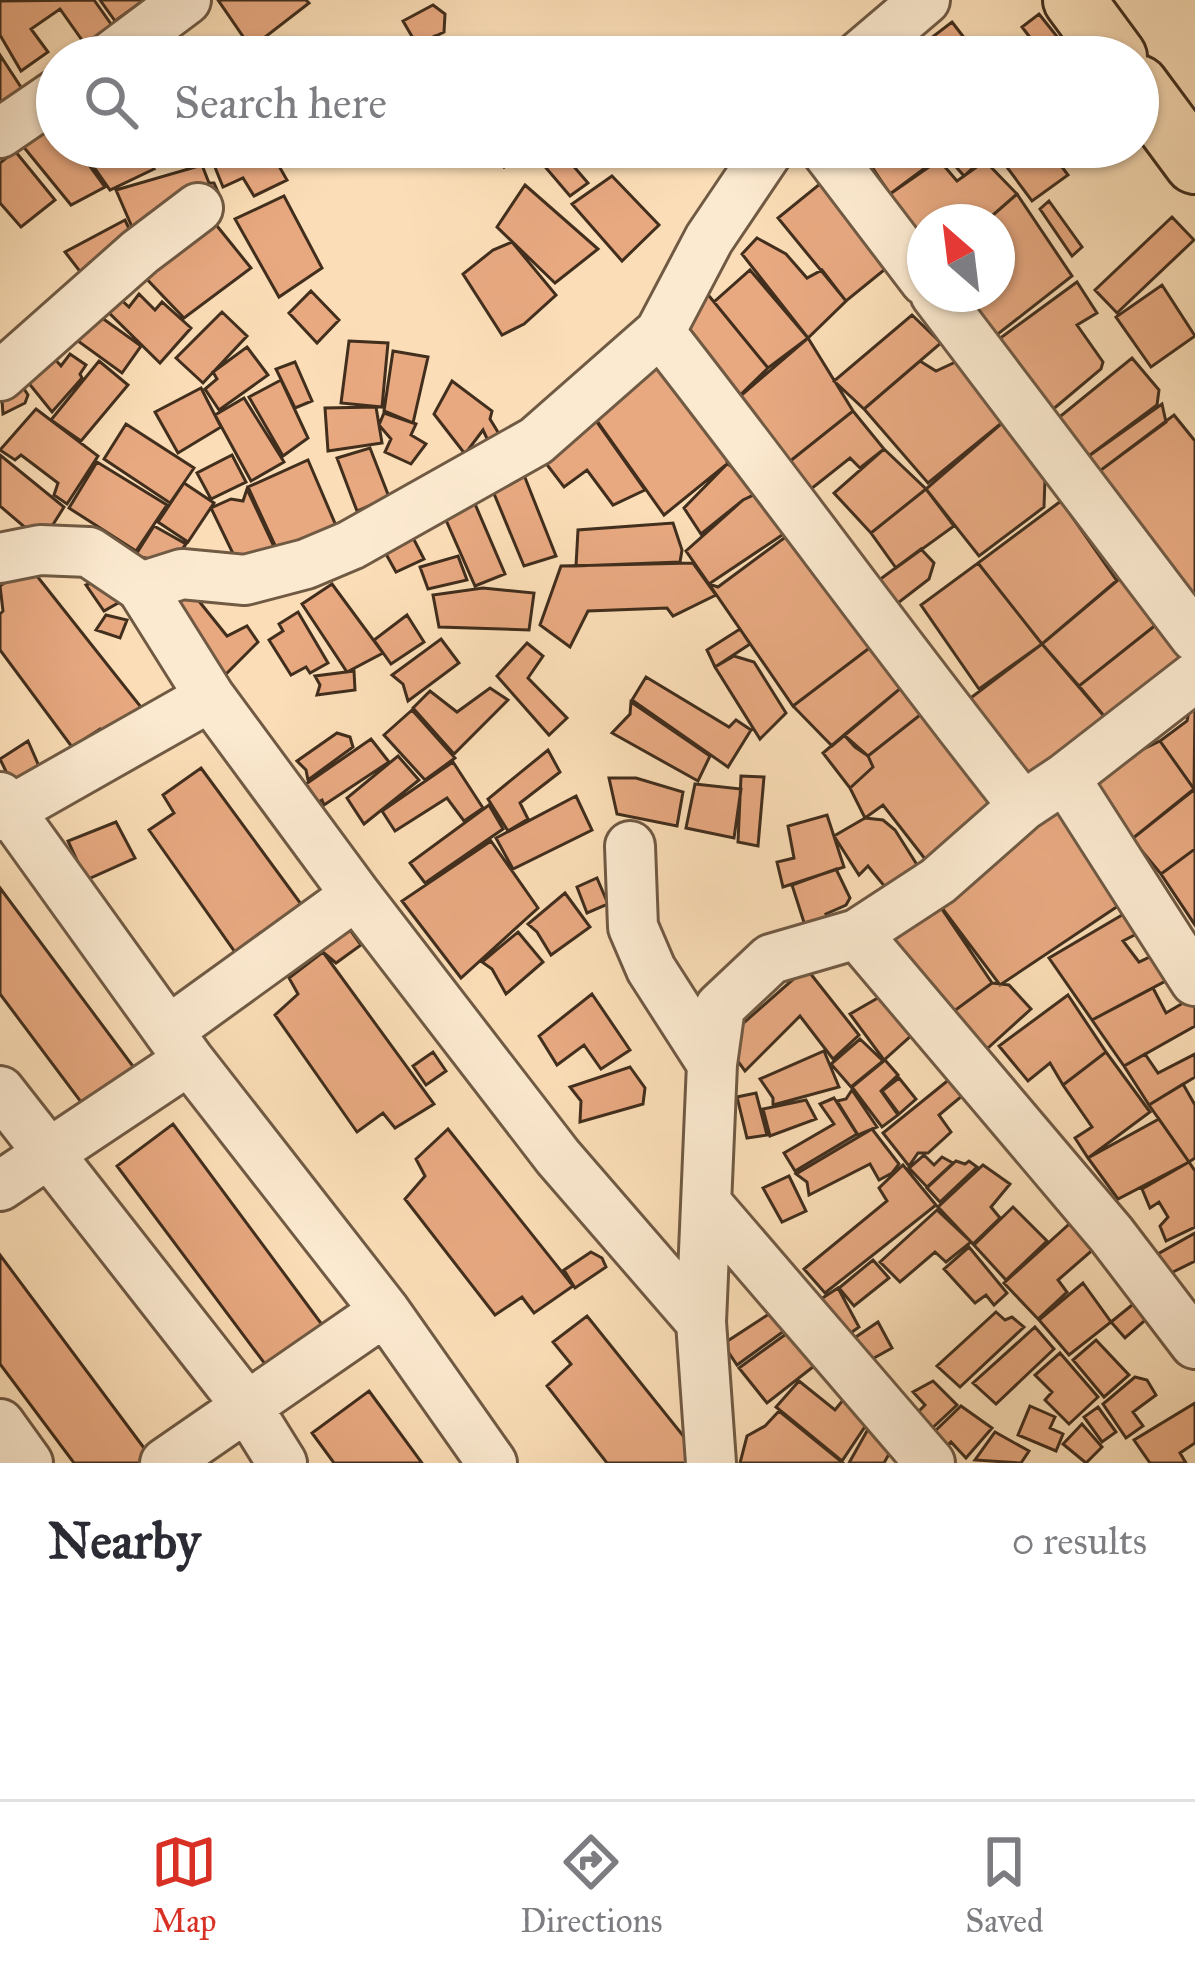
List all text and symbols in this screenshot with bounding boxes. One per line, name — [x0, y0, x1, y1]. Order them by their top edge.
search box — [36, 36, 1159, 168]
icon: search — [78, 69, 144, 135]
text: Search here — [174, 75, 387, 130]
north arrow — [907, 204, 1015, 312]
text: Nearby — [48, 1510, 200, 1572]
text: 0 results — [1012, 1517, 1147, 1565]
tab: Map — [151, 1829, 217, 1941]
tab: Directions — [520, 1829, 662, 1941]
tab: Saved — [965, 1829, 1044, 1941]

